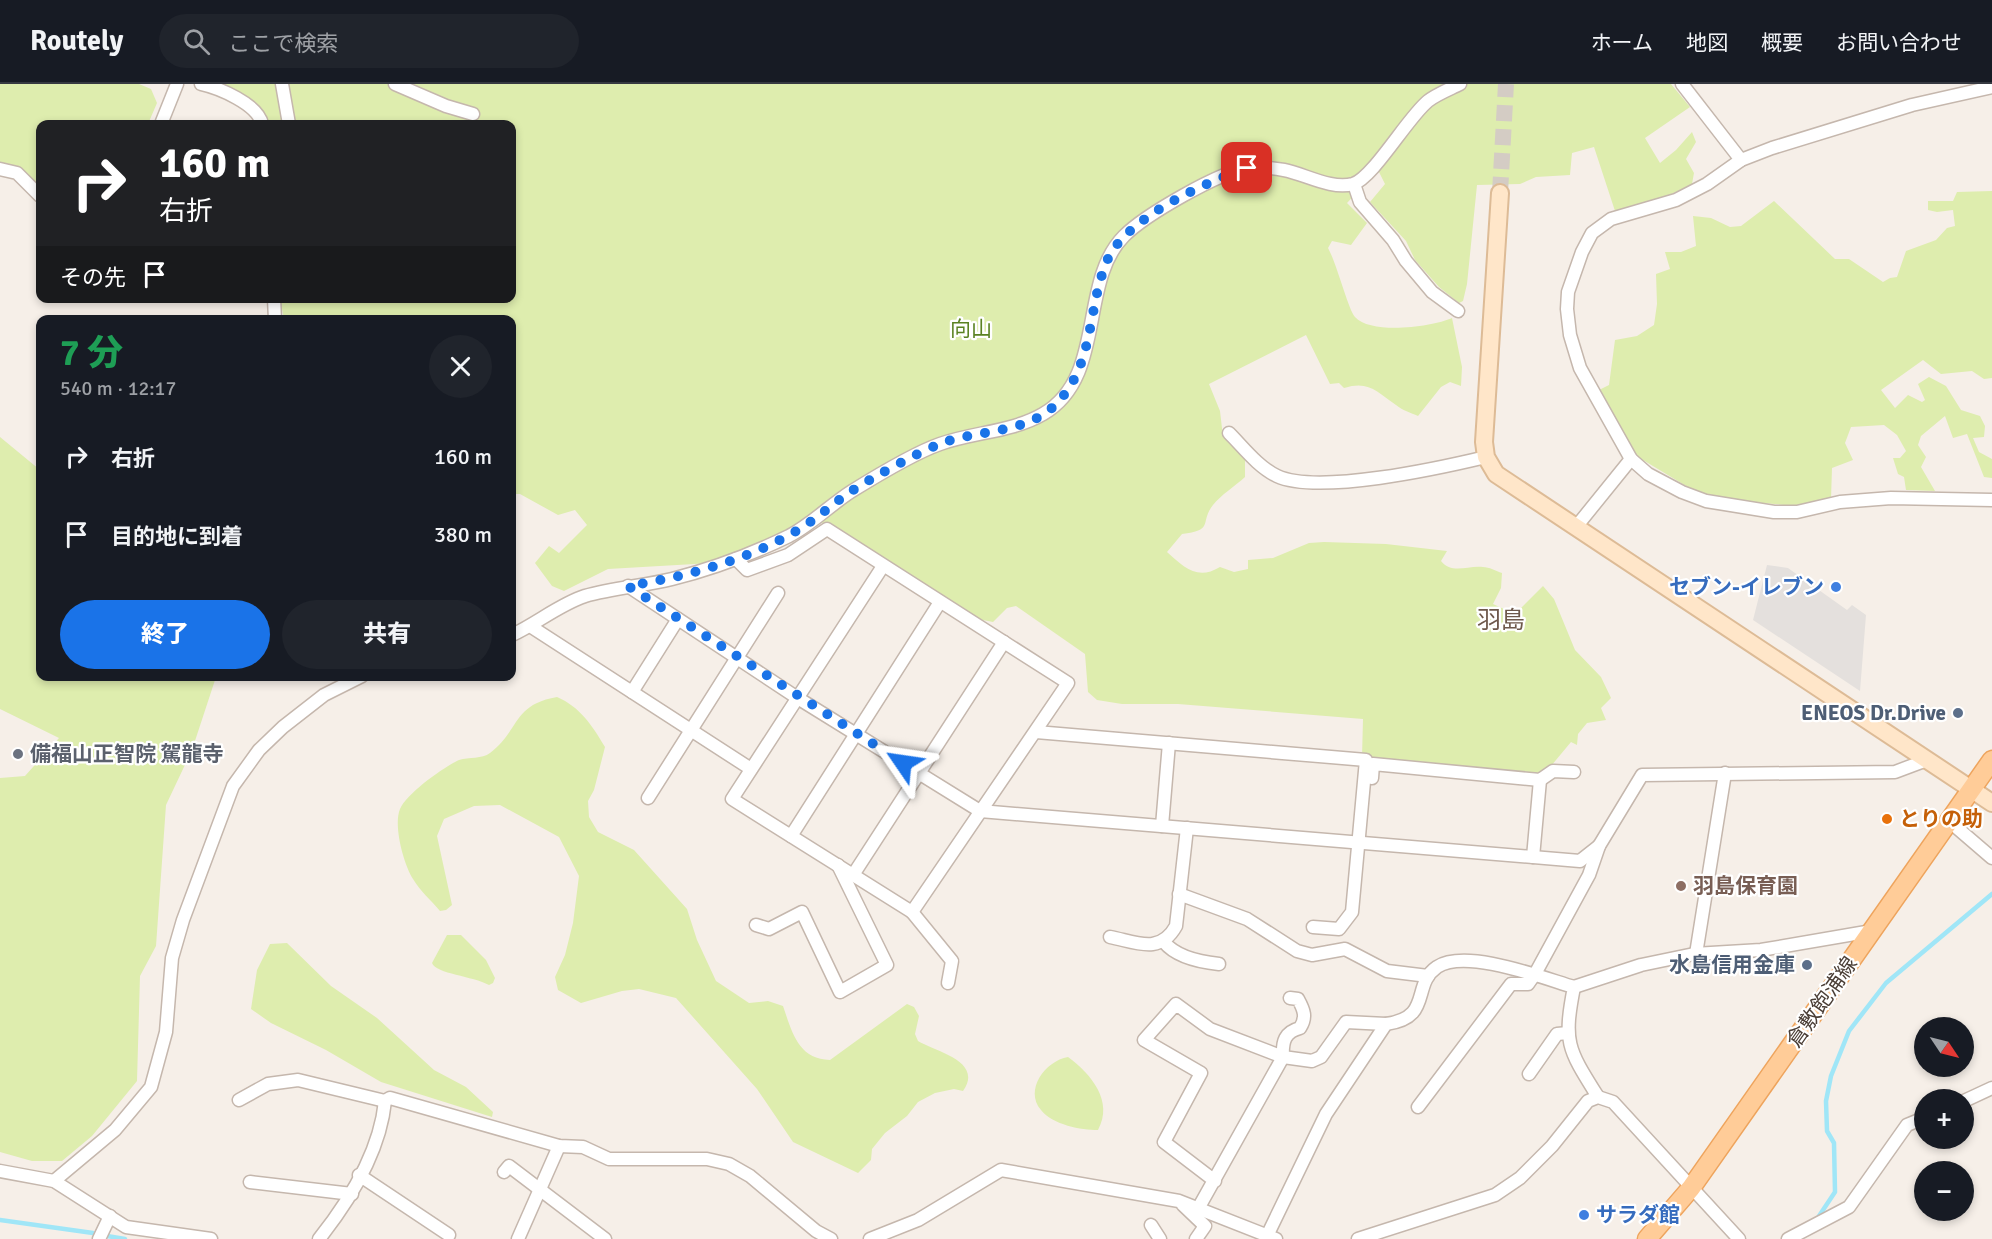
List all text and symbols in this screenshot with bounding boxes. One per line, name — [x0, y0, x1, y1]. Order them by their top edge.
search box — [159, 14, 579, 68]
text: Routely — [30, 24, 123, 58]
icon: search — [180, 25, 213, 58]
text: ここで検索 — [228, 30, 338, 57]
text: ホーム — [1591, 30, 1653, 56]
text: 地図 — [1686, 30, 1728, 56]
text: 概要 — [1761, 30, 1803, 56]
text: お問い合わせ — [1836, 30, 1962, 56]
text: 160 m — [159, 138, 270, 189]
pin — [1221, 142, 1272, 193]
icon: right — [60, 144, 138, 222]
icon: arrive — [1230, 151, 1263, 184]
text: 右折 — [159, 195, 213, 228]
icon: arrive — [138, 258, 171, 291]
text: その先 — [60, 264, 126, 291]
park label: 向山 — [950, 316, 992, 342]
text: 7 分 — [60, 331, 123, 376]
button: close — [429, 335, 492, 398]
text: 540 m · 12:17 — [60, 376, 176, 401]
icon: right — [60, 440, 93, 473]
text: 160 m — [434, 443, 492, 470]
text: 右折 — [111, 445, 155, 472]
icon: arrive — [60, 518, 93, 551]
text: 380 m — [434, 521, 492, 548]
text: 目的地に到着 — [111, 523, 243, 550]
place label: セブン-イレブン — [1669, 574, 1824, 600]
marker: セブン-イレブン — [1829, 580, 1843, 594]
button: 終了 — [60, 600, 270, 669]
button: 共有 — [282, 600, 492, 669]
district label: 羽島 — [1477, 605, 1525, 635]
place label: ENEOS Dr.Drive — [1801, 700, 1946, 726]
marker: ENEOS Dr.Drive — [1951, 706, 1965, 720]
position arrow — [871, 731, 935, 795]
place label: 備福山正智院 駕龍寺 — [30, 741, 224, 767]
marker: 備福山正智院 駕龍寺 — [11, 747, 25, 761]
place label: とりの助 — [1899, 806, 1983, 832]
marker: とりの助 — [1880, 812, 1894, 826]
place label: 羽島保育園 — [1693, 873, 1798, 899]
marker: 羽島保育園 — [1674, 879, 1688, 893]
place label: 水島信用金庫 — [1669, 952, 1795, 978]
street label: 倉敷飽浦線 — [1781, 952, 1863, 1052]
marker: 水島信用金庫 — [1800, 958, 1814, 972]
north arrow — [1914, 1017, 1974, 1077]
map controls — [1914, 1017, 1974, 1221]
button: + — [1914, 1089, 1974, 1149]
button: − — [1914, 1161, 1974, 1221]
place label: サラダ館 — [1596, 1202, 1680, 1228]
marker: サラダ館 — [1577, 1208, 1591, 1222]

